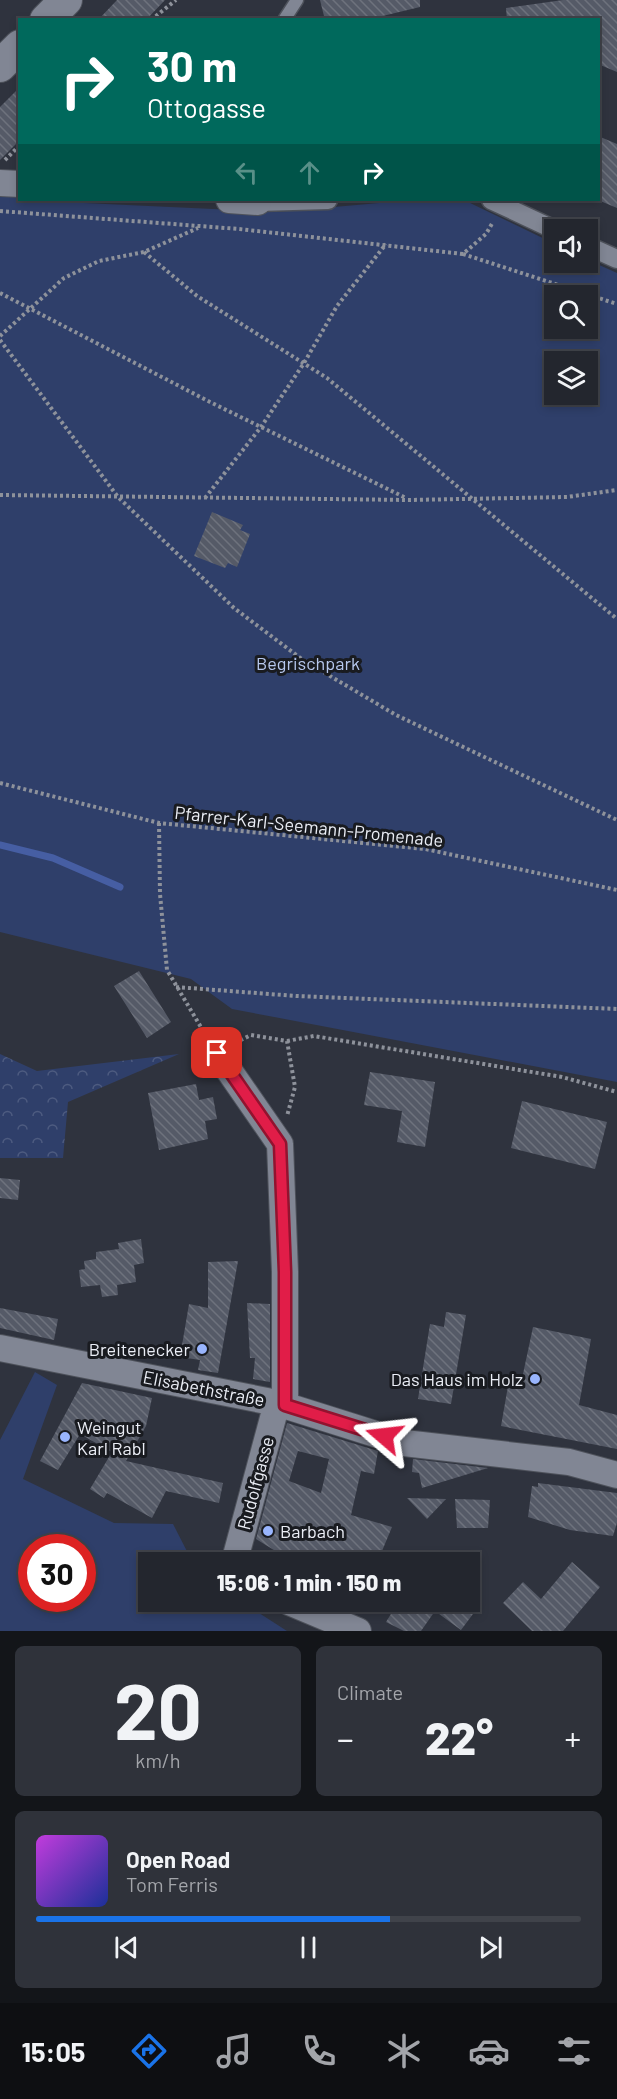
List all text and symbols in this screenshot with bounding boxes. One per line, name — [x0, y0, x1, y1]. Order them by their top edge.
text: 30 m — [147, 40, 237, 90]
icon: right — [48, 42, 126, 120]
text: Ottogasse — [147, 91, 266, 123]
icon: left — [230, 156, 263, 189]
icon: ahead — [293, 156, 326, 189]
icon: right — [356, 156, 389, 189]
map controls — [544, 219, 598, 405]
button: sound — [544, 219, 598, 273]
button: search — [544, 285, 598, 339]
button: layers — [544, 351, 598, 405]
park label: Begrischpark — [256, 652, 360, 674]
street label: Pfarrer-Karl-Seemann-Promenade — [174, 801, 444, 851]
pin — [191, 1027, 242, 1078]
icon: arrive — [200, 1036, 233, 1069]
place label: Breitenecker — [89, 1338, 190, 1360]
marker: Breitenecker — [195, 1342, 209, 1356]
street label: Elisabethstraße — [141, 1365, 267, 1411]
place label: Das Haus im Holz — [391, 1368, 523, 1390]
marker: Das Haus im Holz — [528, 1372, 542, 1386]
position arrow — [352, 1404, 416, 1468]
place label: Weingut Karl Rabl — [77, 1416, 146, 1459]
marker: Weingut Karl Rabl — [58, 1430, 72, 1444]
street label: Rudolfgasse — [232, 1434, 278, 1532]
place label: Barbach — [280, 1520, 345, 1542]
marker: Barbach — [261, 1524, 275, 1538]
speed limit sign: 30 — [18, 1534, 96, 1612]
text: 15:06 · 1 min · 150 m — [217, 1569, 401, 1595]
text: 20 — [114, 1662, 202, 1756]
text: Climate — [337, 1680, 403, 1704]
text: 22° — [425, 1710, 493, 1764]
text: − — [337, 1718, 354, 1758]
text: + — [564, 1718, 581, 1758]
text: km/h — [135, 1748, 181, 1772]
text: Open Road — [126, 1846, 230, 1872]
text: Tom Ferris — [126, 1872, 218, 1896]
icon: previous — [110, 1931, 143, 1964]
icon: pause — [292, 1931, 325, 1964]
icon: next — [474, 1931, 507, 1964]
icon: directions — [128, 2030, 170, 2072]
icon: music — [213, 2030, 255, 2072]
icon: phone — [298, 2030, 340, 2072]
icon: climate — [383, 2030, 425, 2072]
icon: car — [468, 2030, 510, 2072]
icon: filters — [553, 2030, 595, 2072]
text: 15:05 — [22, 2035, 85, 2067]

